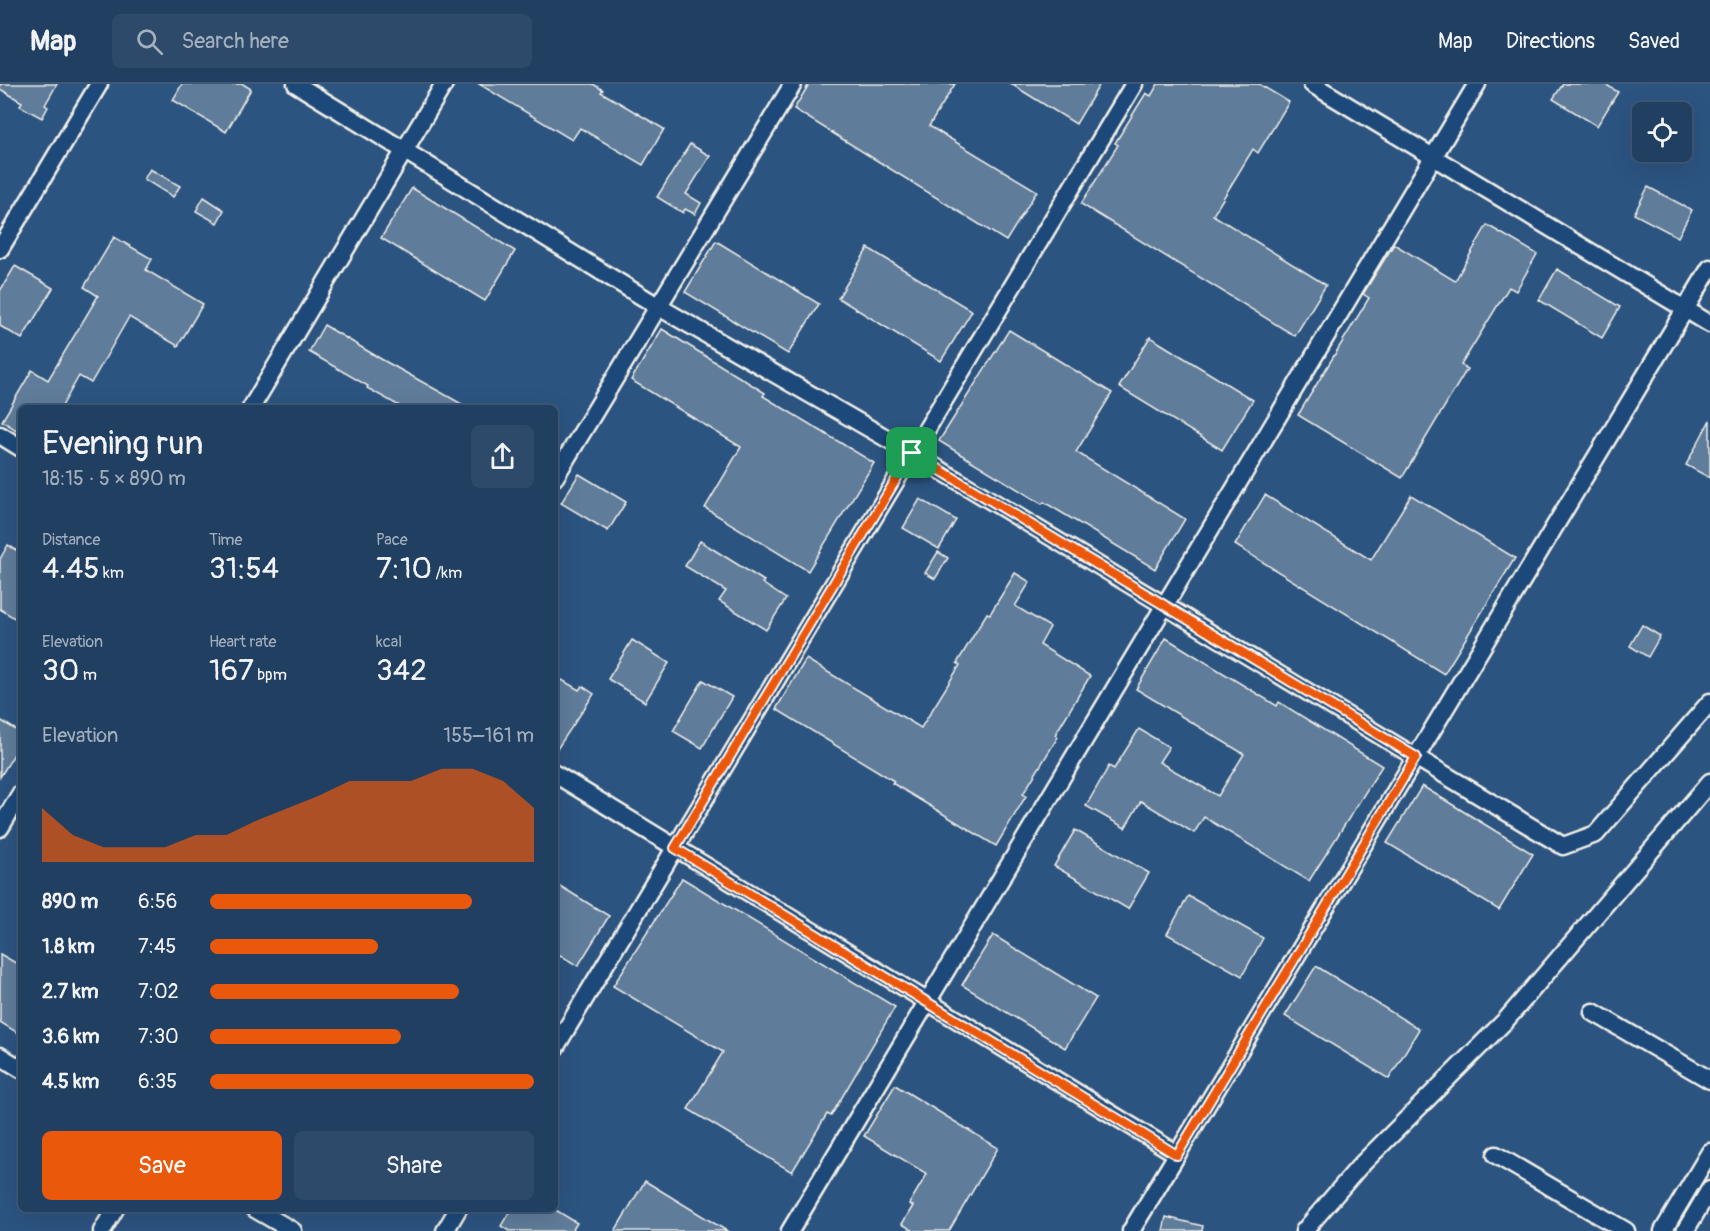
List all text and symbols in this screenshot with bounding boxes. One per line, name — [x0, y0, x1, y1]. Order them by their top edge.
search box — [112, 14, 532, 68]
text: Map — [30, 24, 76, 59]
icon: search — [133, 25, 166, 58]
text: Search here — [181, 27, 289, 55]
text: Map — [1438, 28, 1473, 55]
text: Directions — [1506, 28, 1595, 55]
text: Saved — [1628, 28, 1680, 55]
map controls — [1632, 102, 1692, 162]
button: locate — [1632, 102, 1692, 162]
text: Evening run — [42, 423, 203, 464]
button: share — [471, 425, 534, 488]
pin — [886, 427, 937, 478]
icon: arrive — [895, 436, 928, 469]
text: 18:15 · 5 × 890 m — [42, 466, 186, 491]
text: Distance — [42, 530, 101, 550]
text: Time — [209, 530, 242, 550]
text: Pace — [376, 530, 408, 550]
text: 4.45 — [42, 550, 100, 587]
text: 31:54 — [209, 550, 279, 587]
text: 7:10 — [376, 550, 432, 587]
text: km — [100, 563, 124, 583]
text: /km — [432, 563, 462, 583]
text: Elevation — [42, 632, 103, 652]
text: Heart rate — [209, 632, 276, 652]
text: kcal — [376, 632, 402, 652]
text: 30 — [42, 652, 79, 689]
text: 167 — [209, 652, 254, 689]
text: 342 — [376, 652, 427, 689]
text: m — [79, 665, 97, 685]
text: bpm — [254, 665, 287, 685]
text: Elevation — [42, 723, 118, 748]
text: 155–161 m — [443, 723, 534, 748]
text: 890 m — [42, 889, 98, 914]
text: 6:56 — [138, 889, 177, 914]
text: 1.8 km — [42, 934, 95, 959]
text: 7:45 — [138, 934, 176, 959]
text: 2.7 km — [42, 979, 99, 1004]
text: 7:02 — [138, 979, 179, 1004]
text: 3.6 km — [42, 1024, 100, 1049]
text: 7:30 — [138, 1024, 179, 1049]
text: 4.5 km — [42, 1069, 99, 1094]
text: 6:35 — [138, 1069, 177, 1094]
button: Save — [42, 1131, 282, 1200]
button: Share — [294, 1131, 534, 1200]

